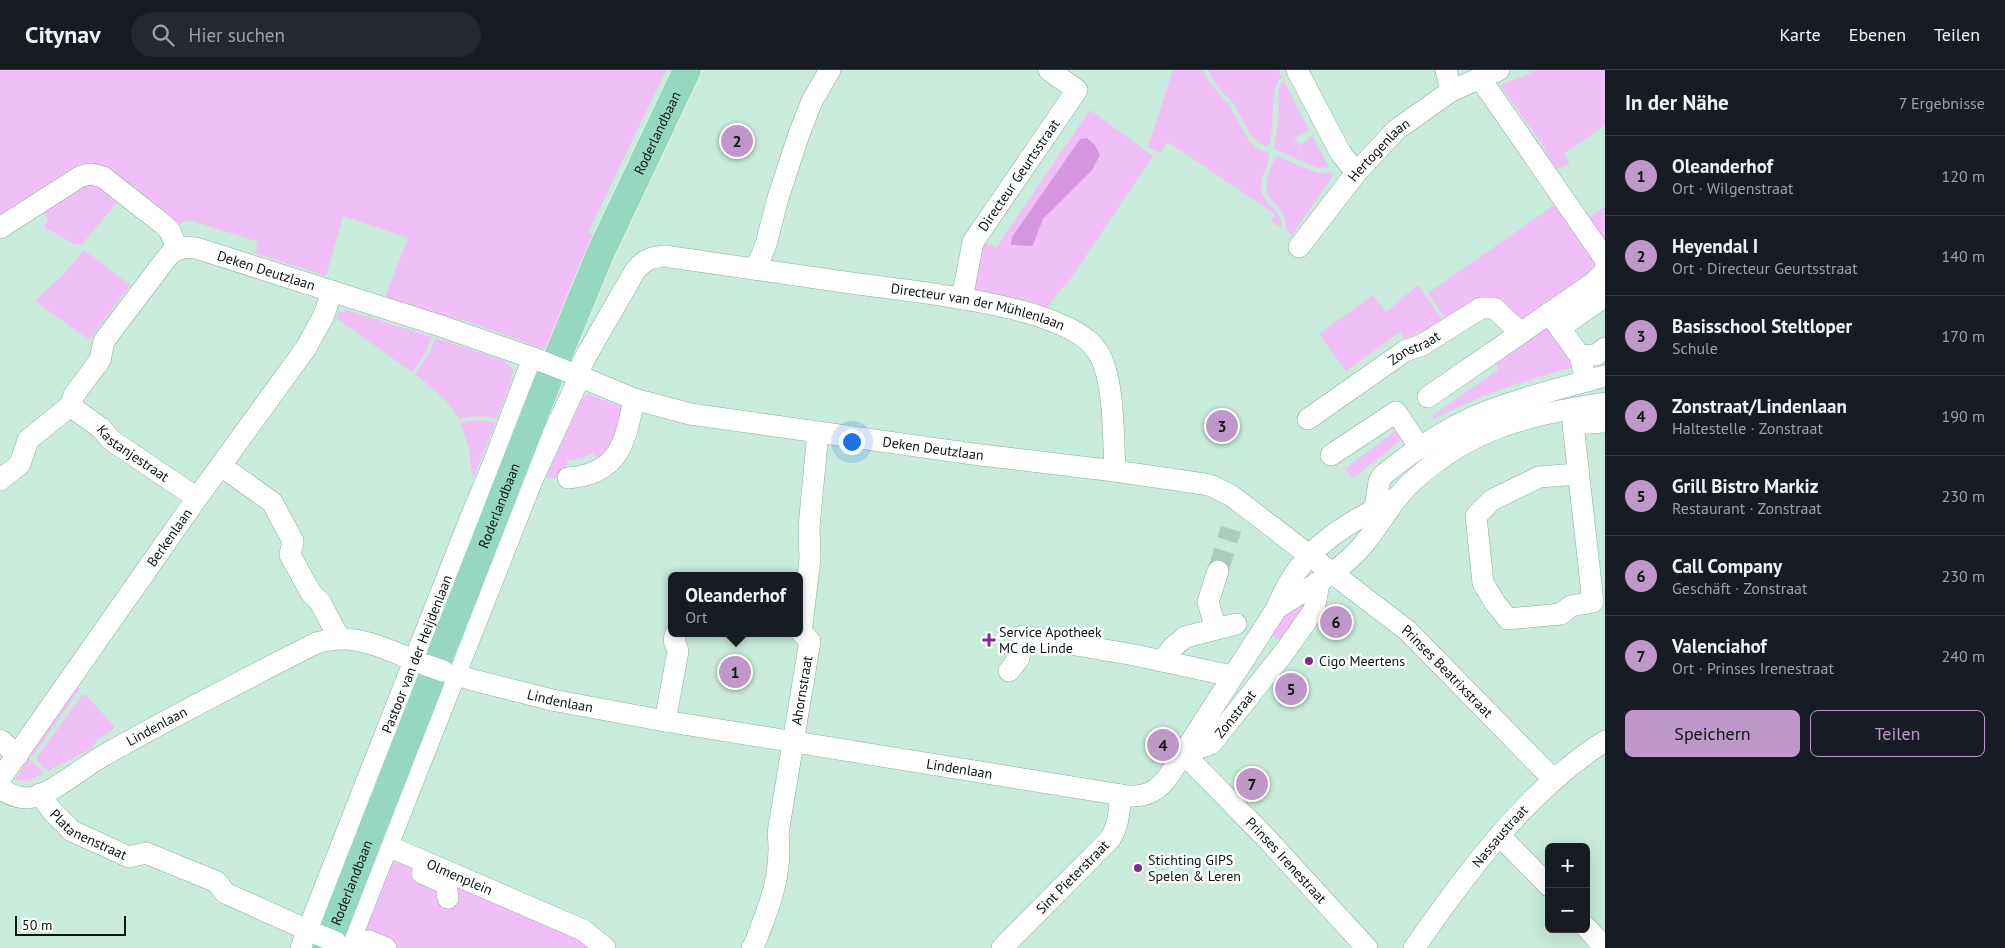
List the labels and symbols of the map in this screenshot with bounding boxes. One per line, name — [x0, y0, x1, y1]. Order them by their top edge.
street label: Roderlandbaan — [630, 88, 685, 178]
street label: Hertogenlaan — [1344, 114, 1413, 185]
street label: Directeur Geurtsstraat — [974, 115, 1064, 235]
pin: 2 — [721, 122, 753, 160]
street label: Deken Deutzlaan — [215, 246, 317, 294]
street label: Directeur van der Mühlenlaan — [890, 279, 1068, 334]
street label: Zonstraat — [1385, 327, 1444, 369]
pin: 3 — [1206, 407, 1238, 445]
street label: Kastanjestraat — [93, 421, 173, 486]
your location — [839, 429, 865, 455]
street label: Deken Deutzlaan — [882, 432, 985, 464]
street label: Roderlandbaan — [474, 460, 524, 551]
street label: Berkenlaan — [143, 505, 196, 570]
street label: Pastoor van der Heijdenlaan — [378, 572, 456, 736]
pin: 6 — [1320, 603, 1352, 641]
street label: Prinses Beatrixstraat — [1398, 621, 1497, 722]
place label: Service Apotheek MC de Linde — [999, 623, 1102, 657]
marker: Service Apotheek MC de Linde — [983, 634, 995, 646]
place label: Cigo Meertens — [1319, 652, 1405, 670]
pin: 1 — [719, 653, 751, 691]
street label: Ahornstraat — [787, 654, 816, 726]
marker: Cigo Meertens — [1303, 655, 1315, 667]
pin: 5 — [1275, 670, 1307, 708]
street label: Lindenlaan — [525, 685, 594, 716]
street label: Zonstraat — [1211, 686, 1260, 741]
street label: Lindenlaan — [123, 702, 190, 750]
pin: 4 — [1147, 726, 1179, 764]
street label: Lindenlaan — [925, 754, 994, 783]
pin: 7 — [1236, 765, 1268, 803]
street label: Nassaustraat — [1468, 801, 1532, 871]
street label: Platanenstraat — [46, 805, 130, 864]
street label: Prinses Irenestraat — [1242, 814, 1331, 907]
street label: Sint Pieterstraat — [1032, 836, 1113, 918]
street label: Roderlandbaan — [327, 838, 376, 928]
place label: Stichting GIPS Spelen & Leren — [1148, 851, 1241, 885]
street label: Olmenplein — [424, 855, 495, 899]
marker: Stichting GIPS Spelen & Leren — [1132, 862, 1144, 874]
scale bar — [15, 913, 126, 936]

